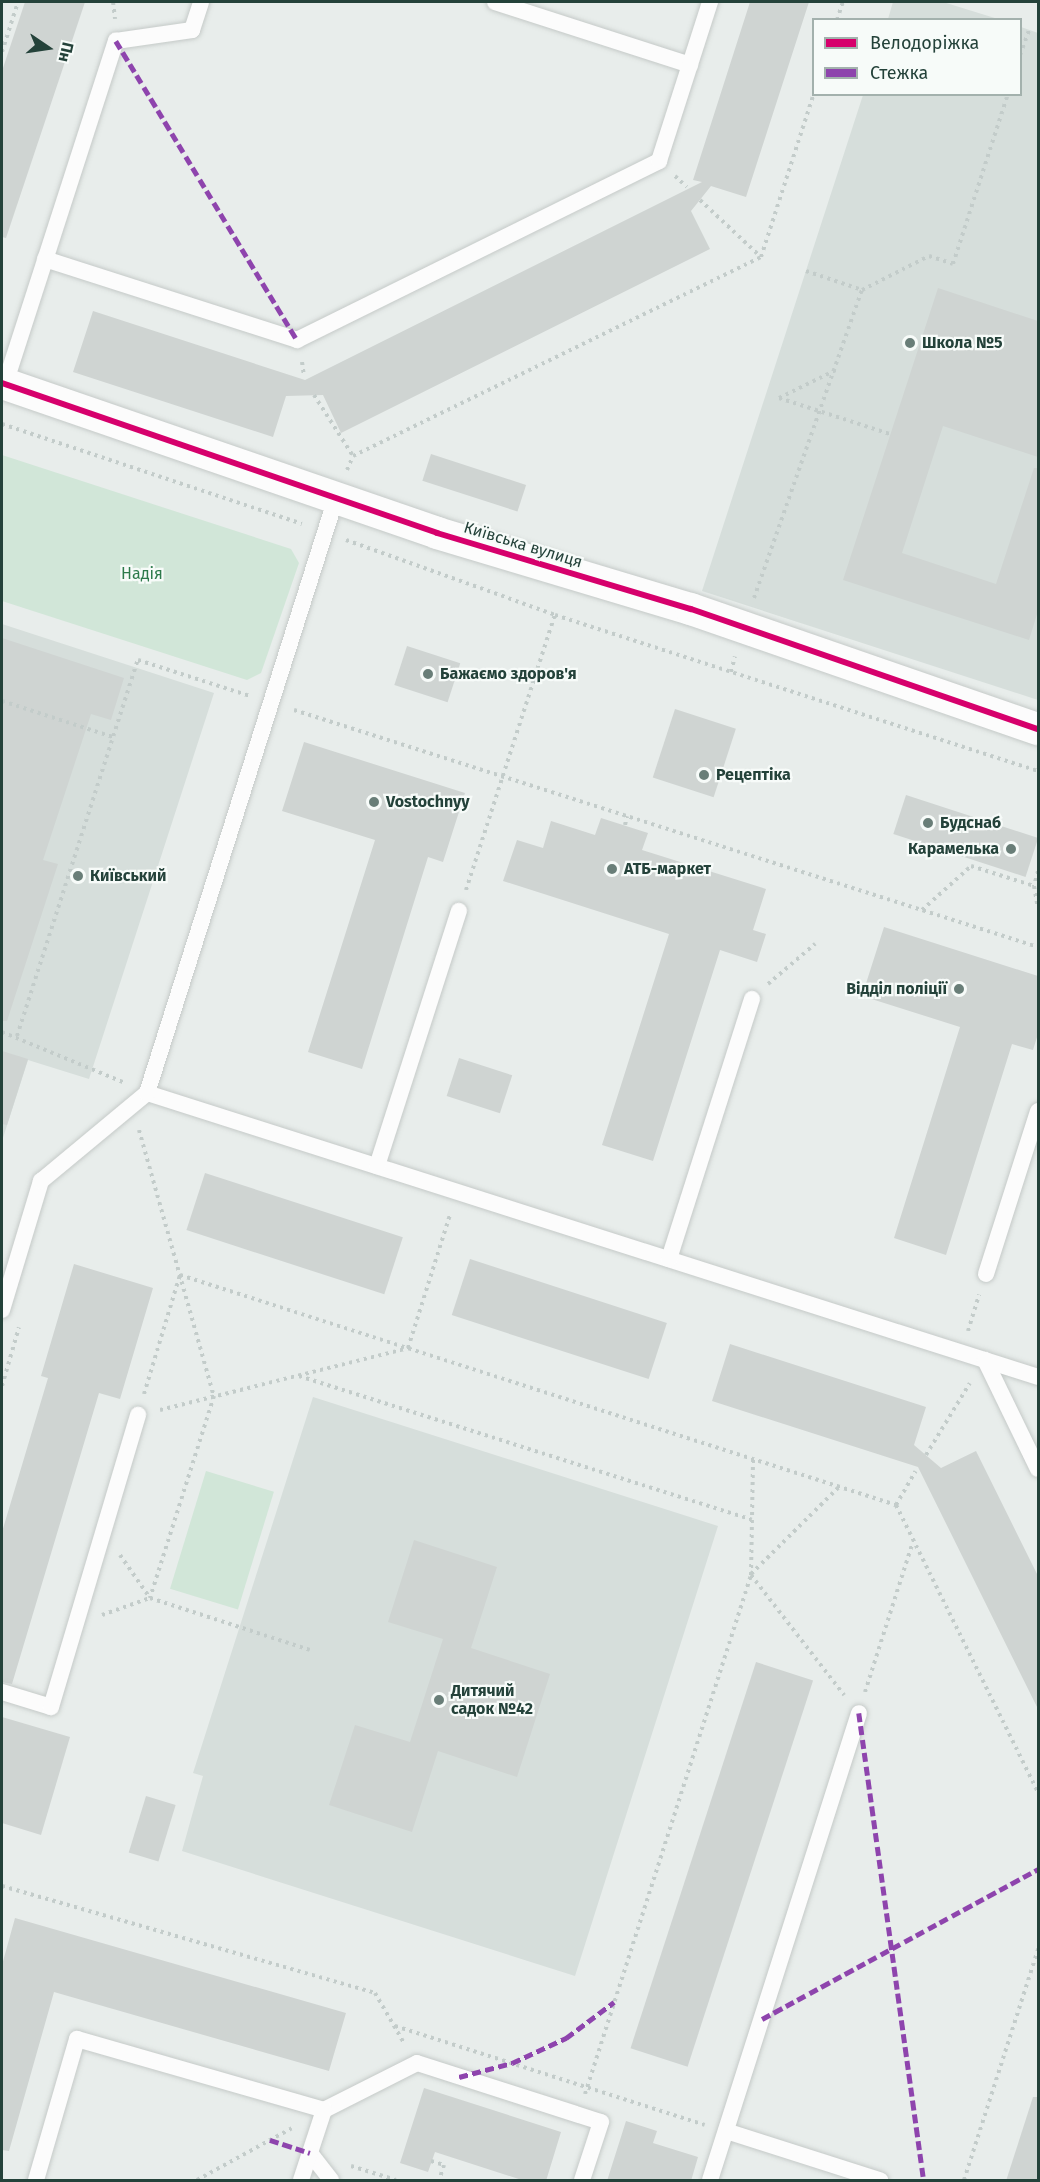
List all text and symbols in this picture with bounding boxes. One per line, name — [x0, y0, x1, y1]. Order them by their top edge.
north arrow — [18, 18, 78, 78]
legend — [812, 18, 1022, 96]
text: Велодоріжка — [870, 32, 979, 54]
text: Пн — [55, 40, 78, 64]
text: Стежка — [870, 62, 928, 84]
place label: Школа №5 — [922, 333, 1003, 353]
marker: Школа №5 — [903, 336, 917, 350]
street label: Київська вулиця — [461, 518, 585, 572]
park label: Надія — [121, 564, 163, 584]
place label: Бажаємо здоров'я — [440, 664, 577, 684]
marker: Бажаємо здоров'я — [421, 667, 435, 681]
place label: Рецептіка — [716, 765, 791, 785]
marker: Рецептіка — [697, 768, 711, 782]
place label: Vostochnyy — [386, 792, 470, 812]
marker: Vostochnyy — [367, 795, 381, 809]
place label: Будснаб — [940, 813, 1001, 833]
marker: Будснаб — [921, 816, 935, 830]
place label: Карамелька — [908, 839, 999, 859]
marker: Карамелька — [1004, 842, 1018, 856]
place label: АТБ-маркет — [624, 859, 711, 879]
marker: АТБ-маркет — [605, 862, 619, 876]
place label: Київський — [90, 866, 166, 886]
marker: Київський — [71, 869, 85, 883]
place label: Відділ поліції — [846, 979, 947, 999]
marker: Відділ поліції — [952, 982, 966, 996]
place label: Дитячий садок №42 — [451, 1681, 533, 1719]
marker: Дитячий садок №42 — [432, 1693, 446, 1707]

